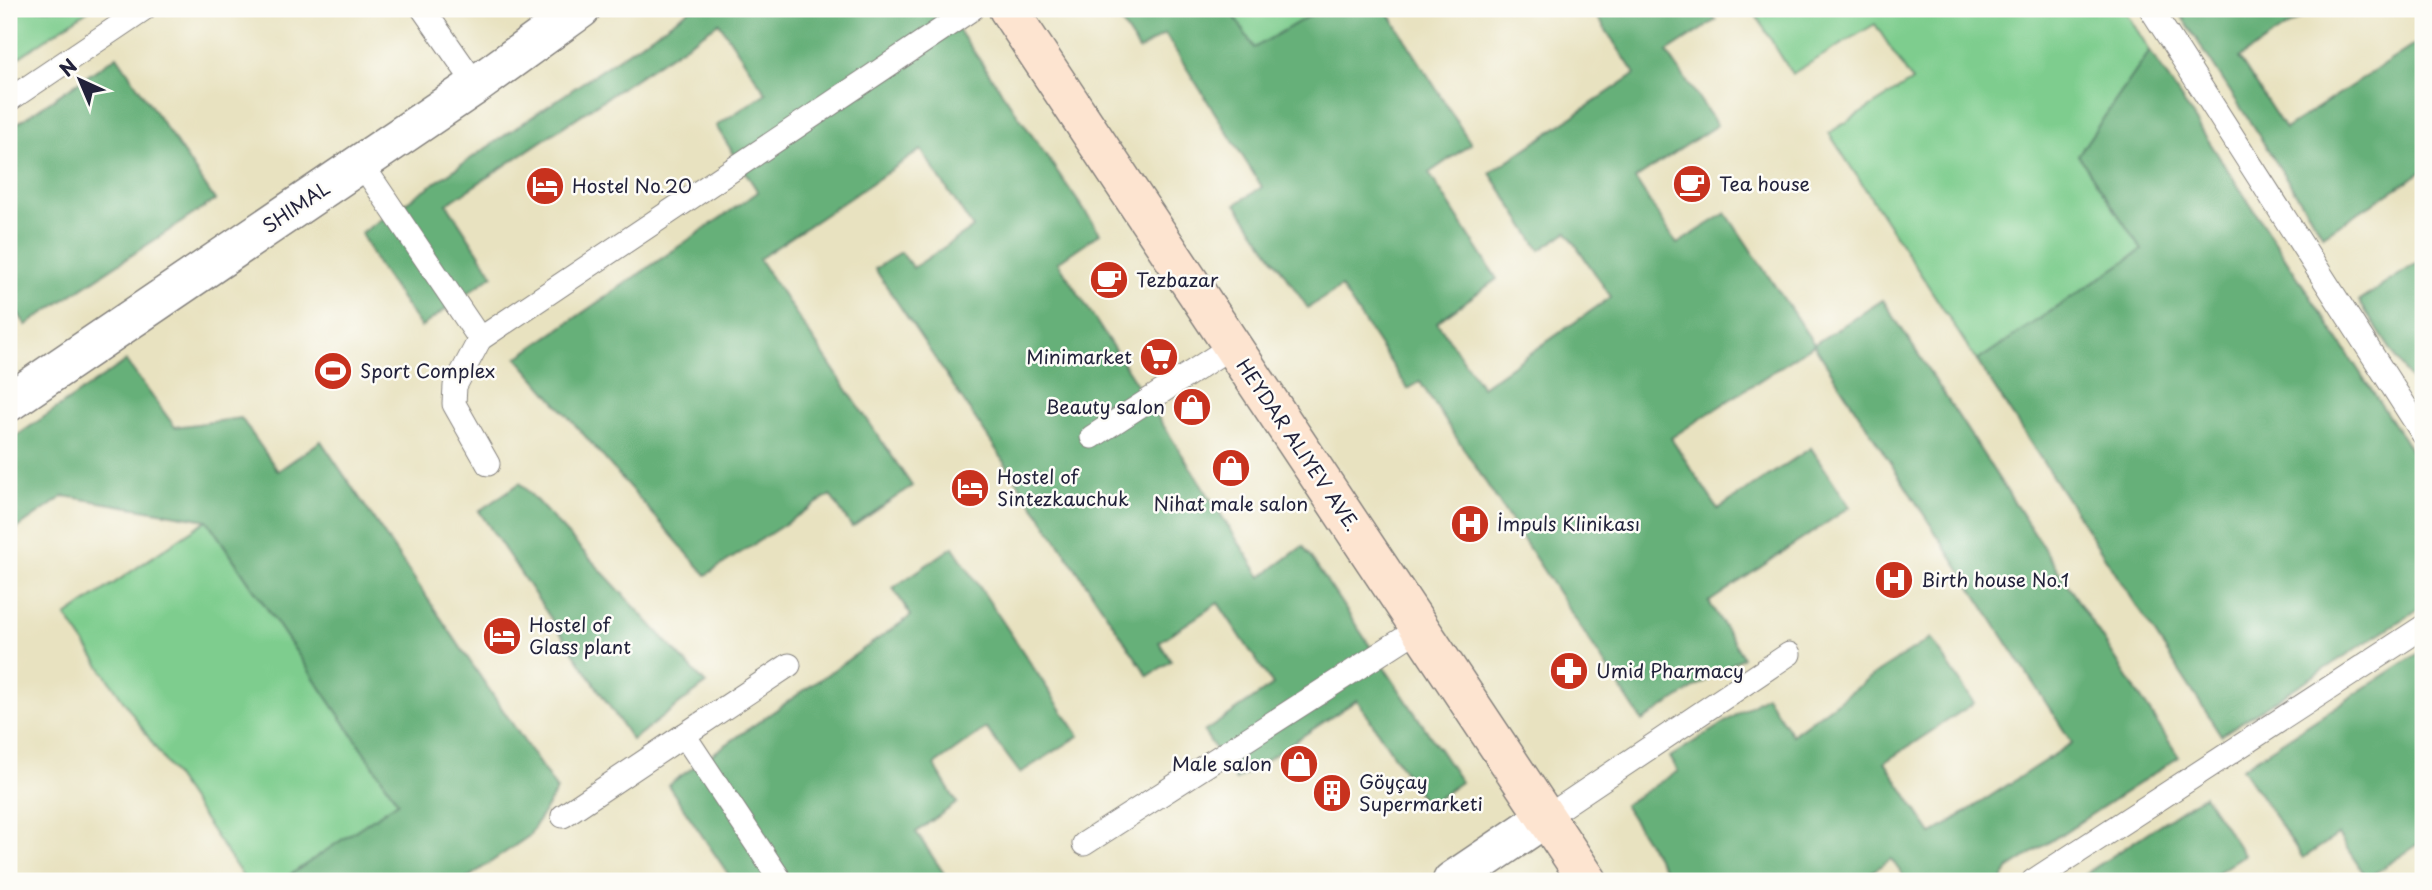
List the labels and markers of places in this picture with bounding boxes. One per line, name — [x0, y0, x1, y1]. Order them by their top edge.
cafe icon: Tea house — [1671, 163, 1713, 205]
hotel icon: Hostel No.20 — [524, 165, 566, 207]
place label: Tea house — [1719, 169, 1810, 197]
place label: Hostel No.20 — [572, 171, 692, 199]
cafe icon: Tezbazar — [1088, 259, 1130, 301]
place label: Tezbazar — [1136, 265, 1219, 293]
supermarket icon: Minimarket — [1138, 336, 1180, 378]
place label: Minimarket — [1026, 342, 1132, 370]
sports icon: Sport Complex — [312, 350, 354, 392]
place label: Sport Complex — [360, 356, 495, 384]
shop icon: Beauty salon — [1171, 386, 1213, 428]
place label: Beauty salon — [1045, 392, 1165, 420]
shop icon: Nihat male salon — [1210, 447, 1252, 489]
place label: Hostel of Sintezkauchuk — [997, 462, 1129, 512]
hotel icon: Hostel of Sintezkauchuk — [949, 467, 991, 509]
place label: Nihat male salon — [1154, 489, 1308, 517]
hospital icon: İmpuls Klinikası — [1449, 503, 1491, 545]
place label: İmpuls Klinikası — [1497, 509, 1640, 537]
hospital icon: Birth house No.1 — [1873, 559, 1915, 601]
place label: Birth house No.1 — [1921, 565, 2069, 593]
place label: Hostel of Glass plant — [529, 610, 631, 660]
hotel icon: Hostel of Glass plant — [481, 615, 523, 657]
pharmacy icon: Umid Pharmacy — [1548, 650, 1590, 692]
place label: Umid Pharmacy — [1596, 656, 1744, 684]
shop icon: Male salon — [1278, 743, 1320, 785]
place label: Male salon — [1172, 749, 1272, 777]
place label: Göyçay Supermarketi — [1359, 767, 1483, 817]
building icon: Göyçay Supermarketi — [1311, 772, 1353, 814]

